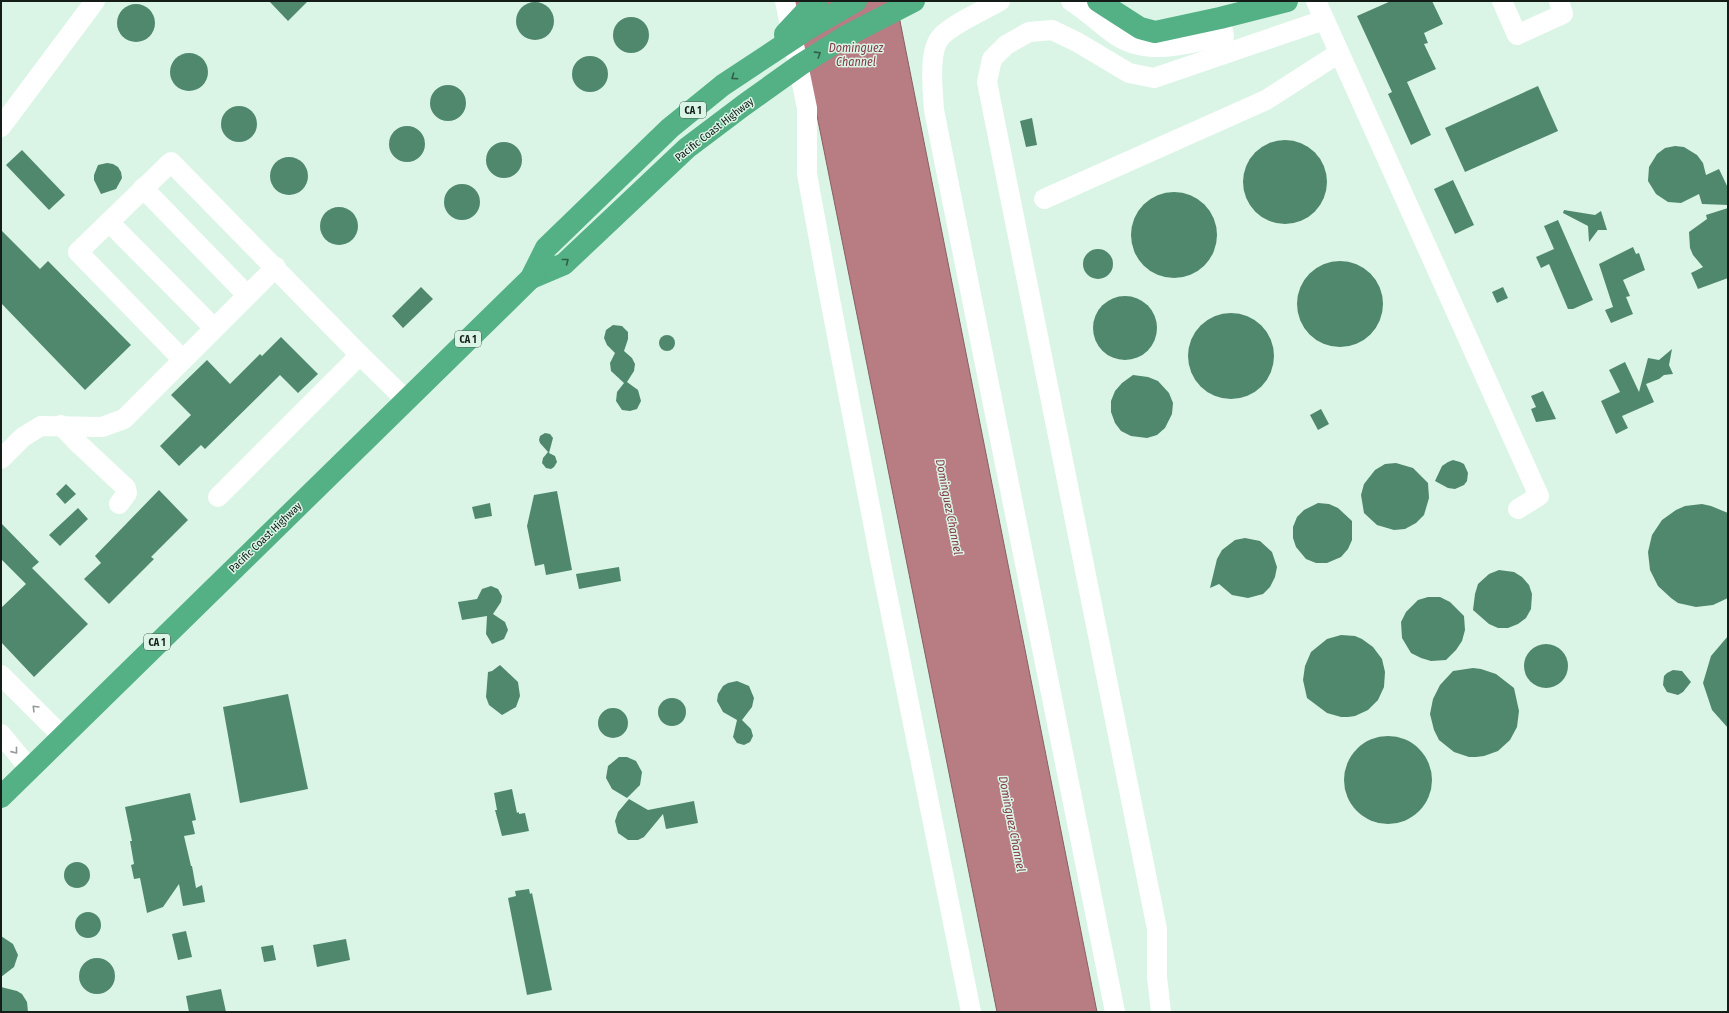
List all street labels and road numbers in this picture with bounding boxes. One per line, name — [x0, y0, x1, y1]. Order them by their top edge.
street label: Pacific Coast Highway — [672, 95, 756, 164]
road number: CA 1 — [680, 102, 706, 118]
road number: CA 1 — [455, 331, 481, 347]
street label: Pacific Coast Highway — [226, 499, 304, 575]
road number: CA 1 — [144, 634, 170, 650]

